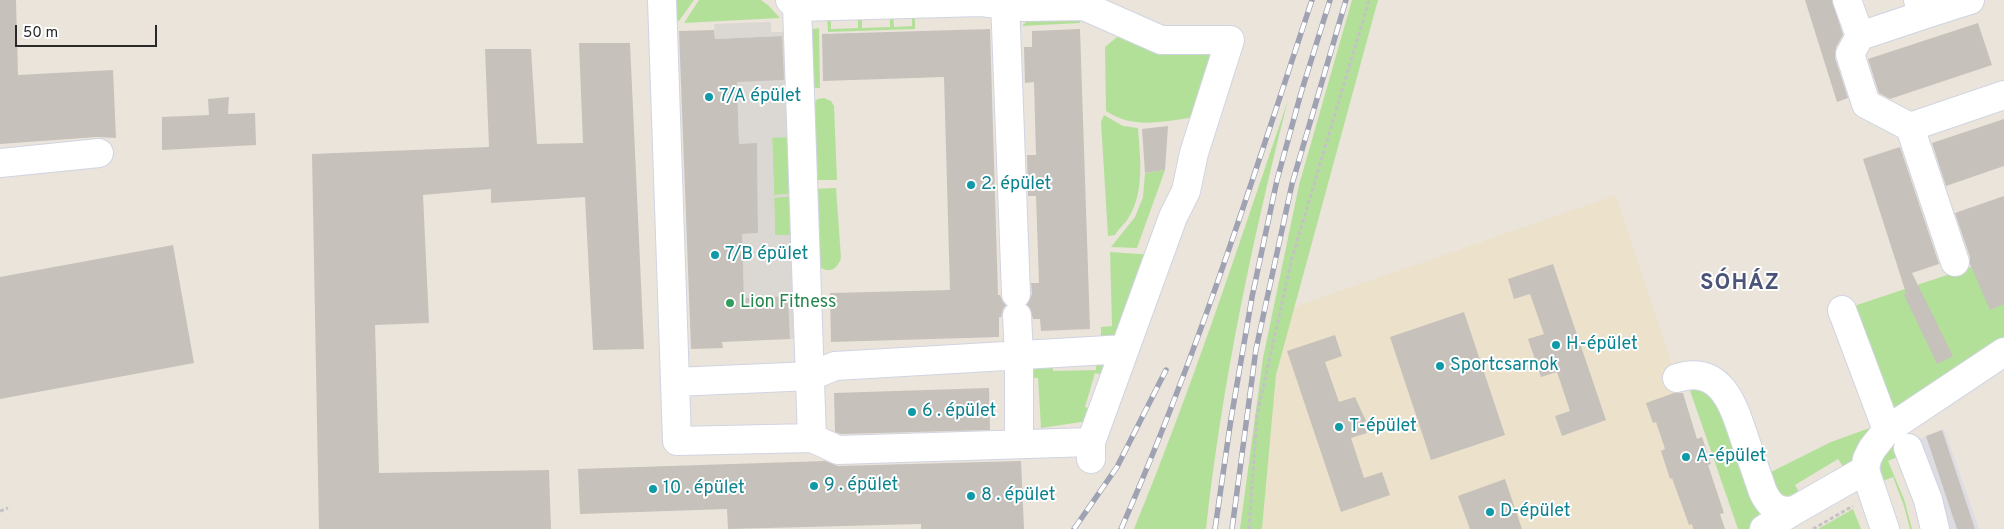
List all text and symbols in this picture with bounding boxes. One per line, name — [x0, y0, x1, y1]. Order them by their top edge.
scale bar — [18, 15, 160, 47]
text: 50 m — [23, 24, 58, 43]
place label: 7/A épület — [719, 86, 801, 108]
marker: 7/A épület — [703, 91, 715, 103]
place label: 2. épület — [981, 174, 1051, 196]
marker: 2. épület — [965, 179, 977, 191]
place label: 7/B épület — [725, 244, 808, 266]
marker: 7/B épület — [709, 249, 721, 261]
district label: SÓHÁZ — [1699, 272, 1781, 298]
place label: Lion Fitness — [740, 292, 837, 314]
marker: Lion Fitness — [724, 297, 736, 309]
place label: H-épület — [1566, 334, 1638, 356]
marker: H-épület — [1550, 339, 1562, 351]
place label: Sportcsarnok — [1450, 355, 1559, 377]
marker: Sportcsarnok — [1434, 360, 1446, 372]
place label: 6 . épület — [922, 401, 996, 423]
marker: 6 . épület — [906, 406, 918, 418]
place label: T-épület — [1349, 416, 1417, 438]
marker: T-épület — [1333, 421, 1345, 433]
place label: A-épület — [1696, 446, 1766, 468]
marker: A-épület — [1680, 451, 1692, 463]
place label: 9 . épület — [824, 475, 898, 497]
place label: 10 . épület — [663, 478, 745, 500]
marker: 9 . épület — [808, 480, 820, 492]
marker: 10 . épület — [647, 483, 659, 495]
place label: 8 . épület — [981, 485, 1056, 507]
marker: 8 . épület — [965, 490, 977, 502]
place label: D-épület — [1500, 501, 1571, 523]
marker: D-épület — [1484, 506, 1496, 518]

